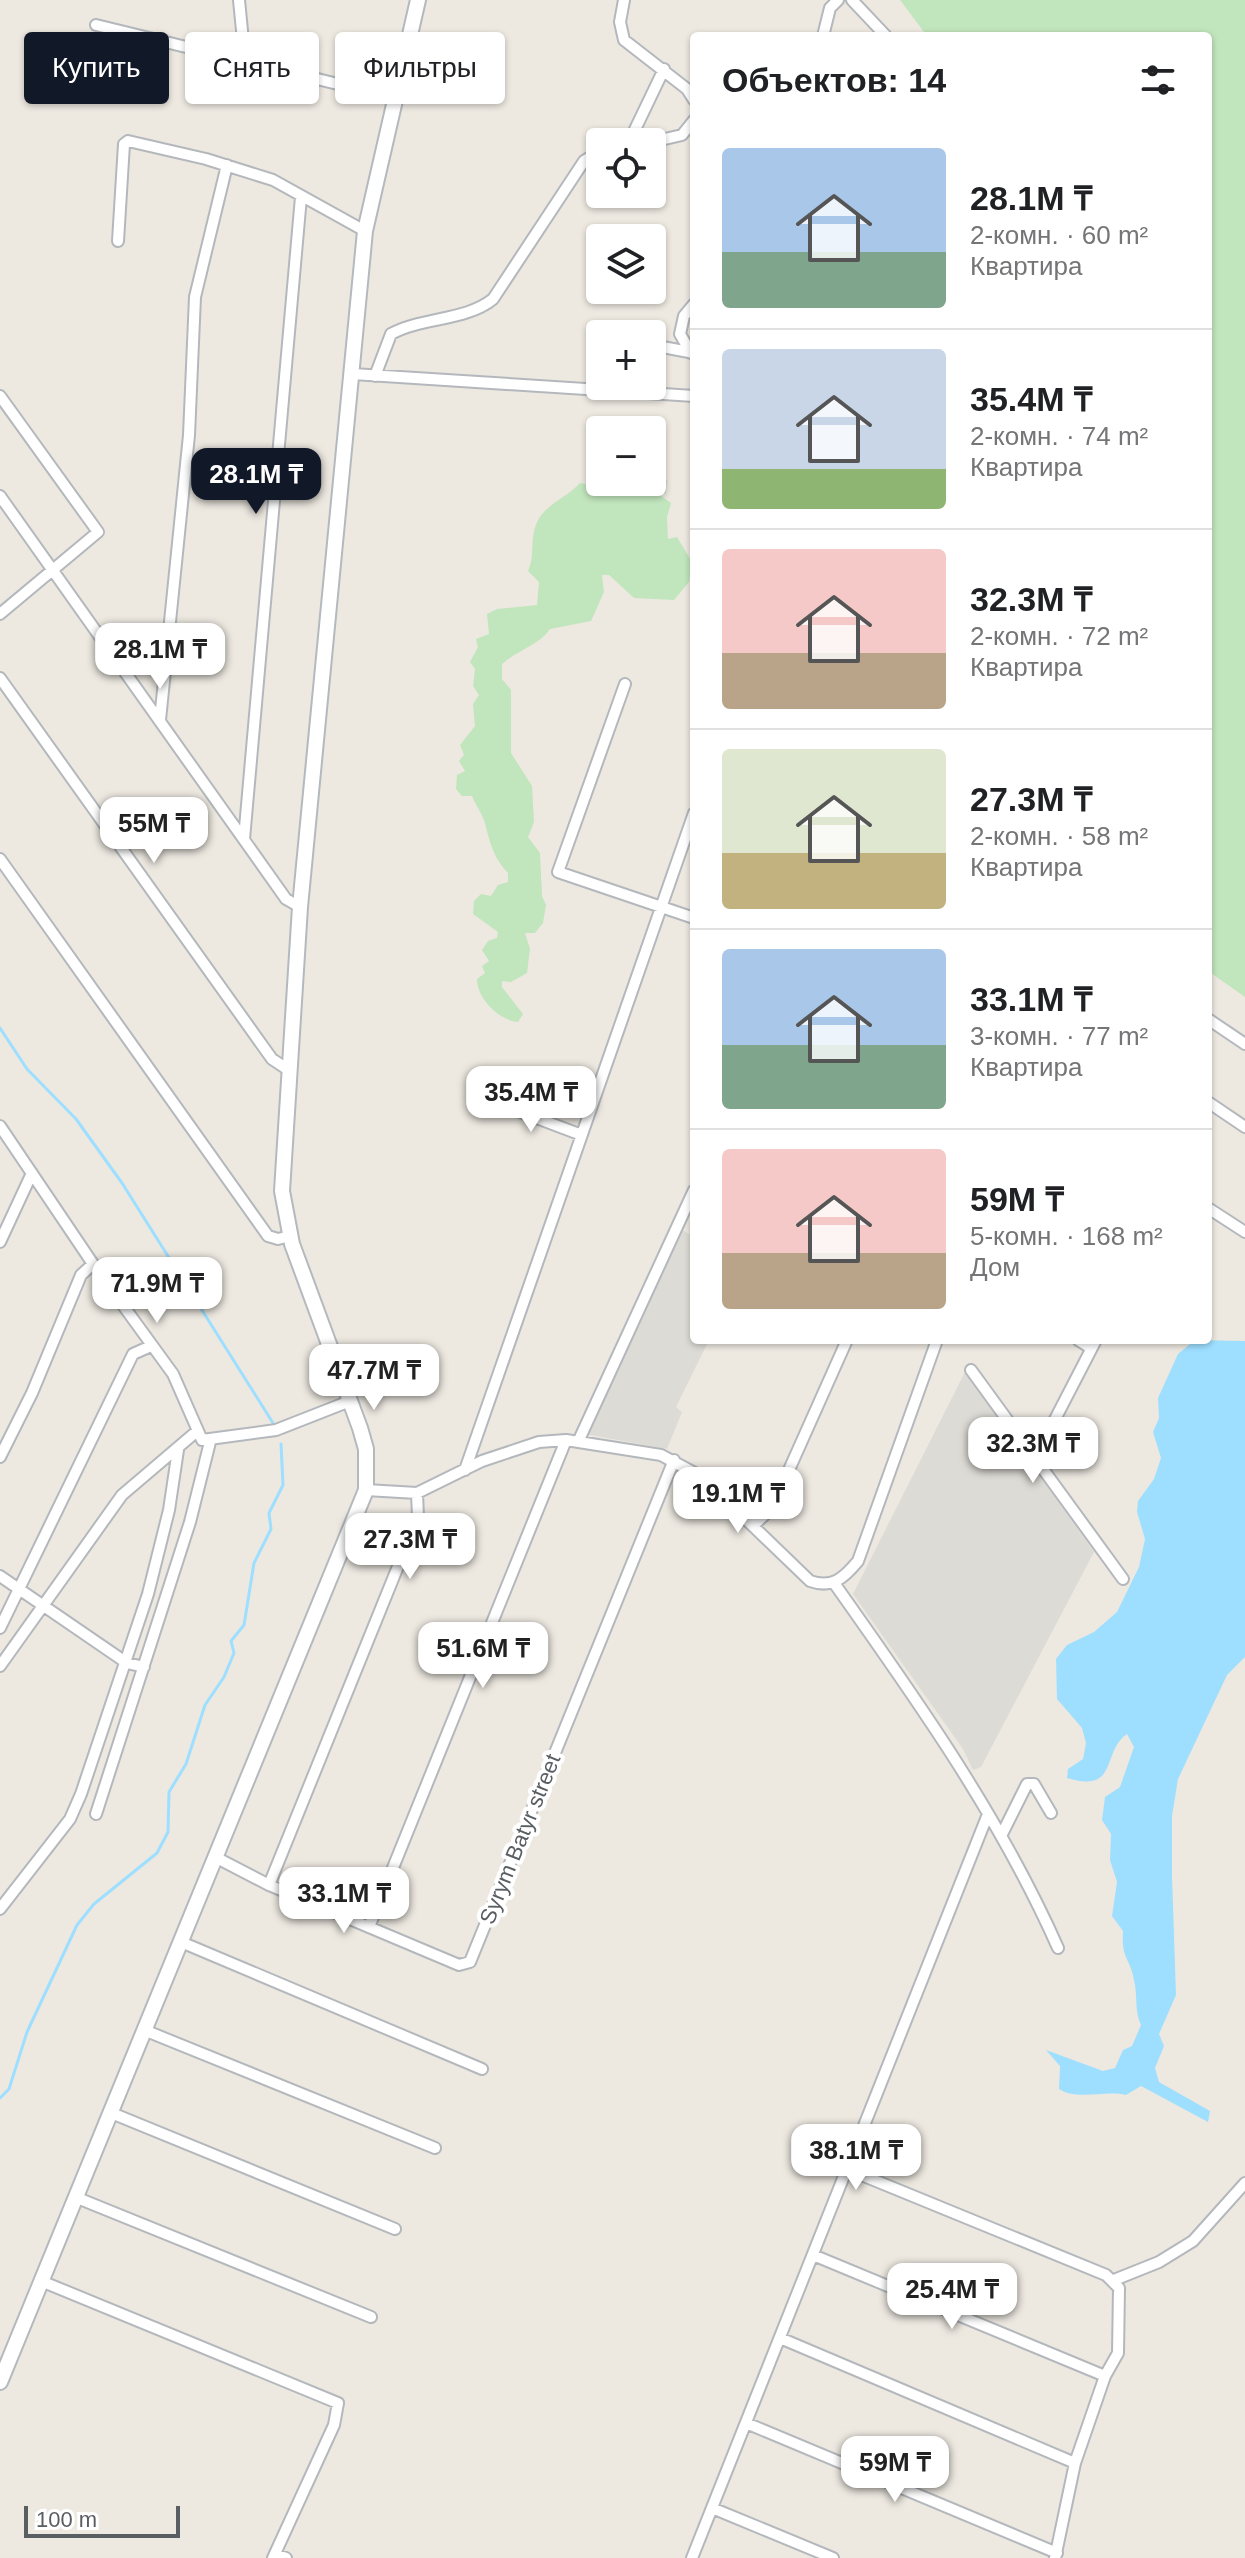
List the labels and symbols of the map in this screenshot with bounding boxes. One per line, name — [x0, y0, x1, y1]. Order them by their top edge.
pin: 28.1M ₸ — [182, 448, 330, 516]
pin: 28.1M ₸ — [86, 623, 234, 691]
pin: 55M ₸ — [98, 797, 210, 865]
pin: 35.4M ₸ — [457, 1066, 605, 1134]
pin: 71.9M ₸ — [83, 1257, 231, 1325]
pin: 47.7M ₸ — [300, 1344, 448, 1412]
pin: 32.3M ₸ — [959, 1417, 1107, 1485]
pin: 19.1M ₸ — [664, 1467, 812, 1535]
pin: 27.3M ₸ — [336, 1513, 484, 1581]
pin: 51.6M ₸ — [409, 1622, 557, 1690]
street label: Syrym Batyr street — [475, 1750, 565, 1928]
pin: 33.1M ₸ — [270, 1867, 418, 1935]
pin: 38.1M ₸ — [782, 2124, 930, 2192]
pin: 25.4M ₸ — [878, 2263, 1026, 2331]
pin: 59M ₸ — [839, 2436, 951, 2504]
scale bar — [24, 2502, 180, 2538]

